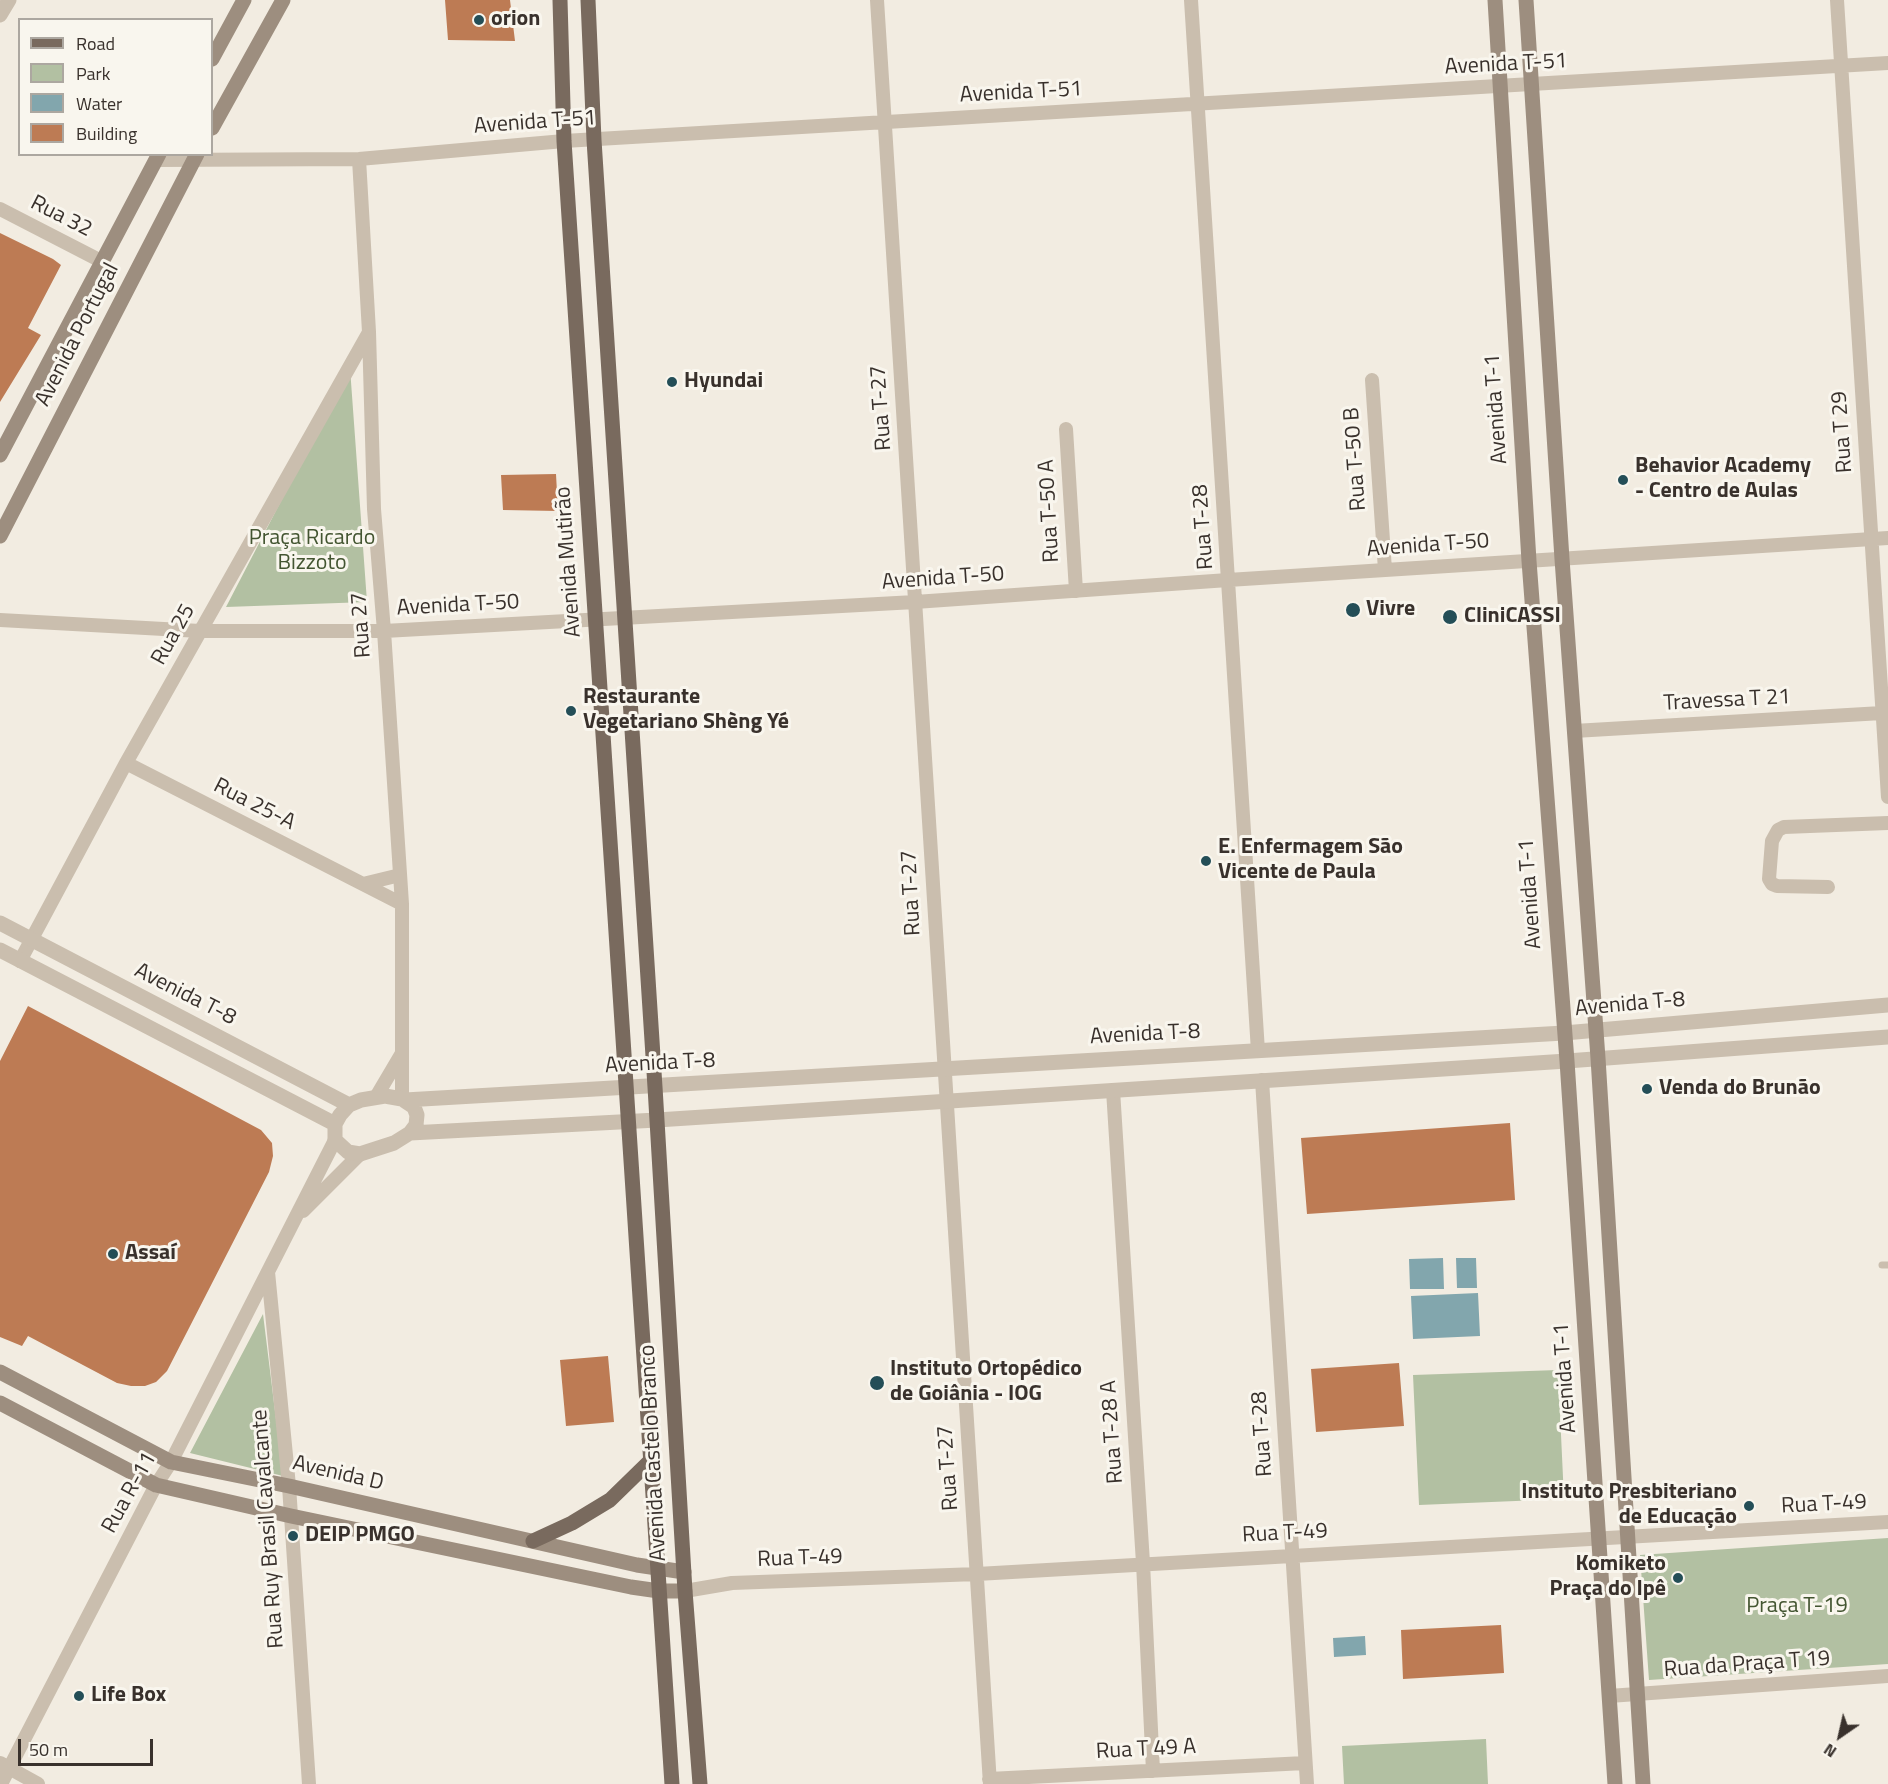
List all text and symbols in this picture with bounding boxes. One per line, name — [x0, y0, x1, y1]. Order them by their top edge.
place label: orion — [491, 7, 540, 33]
marker: orion — [472, 13, 486, 27]
legend — [18, 18, 213, 156]
text: Road — [76, 30, 115, 57]
street label: Avenida T-51 — [1444, 49, 1568, 81]
text: Park — [76, 60, 110, 87]
street label: Avenida T-51 — [959, 77, 1083, 109]
text: Water — [76, 90, 122, 117]
street label: Avenida T-51 — [473, 106, 597, 140]
text: Building — [76, 120, 137, 147]
street label: Rua 32 — [26, 190, 96, 244]
street label: Avenida Portugal — [31, 259, 125, 411]
street label: Avenida T-1 — [1480, 353, 1514, 465]
street label: Rua T-27 — [866, 364, 898, 452]
place label: Hyundai — [684, 369, 763, 395]
marker: Hyundai — [665, 375, 679, 389]
street label: Rua T 29 — [1827, 390, 1859, 474]
street label: Rua T-50 B — [1339, 406, 1373, 512]
place label: Behavior Academy - Centro de Aulas — [1635, 454, 1811, 506]
street label: Rua T-50 A — [1034, 459, 1066, 563]
marker: Behavior Academy - Centro de Aulas — [1616, 473, 1630, 487]
street label: Rua T-28 — [1188, 483, 1220, 571]
street label: Avenida Mutirão — [551, 486, 587, 638]
park label: Praça Ricardo Bizzoto — [249, 526, 375, 578]
street label: Avenida T-50 — [1366, 529, 1490, 563]
street label: Avenida T-50 — [881, 562, 1005, 596]
street label: Avenida T-50 — [396, 590, 520, 622]
street label: Rua 27 — [347, 591, 377, 659]
place label: Vivre — [1366, 597, 1415, 623]
street label: Rua 25 — [147, 600, 201, 670]
marker: Vivre — [1344, 601, 1362, 619]
place label: CliniCASSI — [1464, 604, 1561, 630]
marker: CliniCASSI — [1441, 608, 1459, 626]
street label: Travessa T 21 — [1663, 684, 1791, 718]
place label: Restaurante Vegetariano Shèng Yé — [583, 685, 789, 736]
marker: Restaurante Vegetariano Shèng Yé — [564, 704, 578, 718]
street label: Rua 25-A — [209, 773, 299, 837]
place label: E. Enfermagem São Vicente de Paula — [1218, 835, 1403, 886]
street label: Avenida T-1 — [1514, 838, 1548, 950]
street label: Rua T-27 — [897, 850, 927, 936]
marker: E. Enfermagem São Vicente de Paula — [1199, 854, 1213, 868]
street label: Avenida T-8 — [130, 958, 240, 1032]
street label: Avenida T-8 — [1574, 987, 1686, 1023]
street label: Avenida T-8 — [1089, 1019, 1201, 1051]
street label: Avenida T-8 — [604, 1048, 716, 1080]
place label: Venda do Brunão — [1659, 1076, 1821, 1102]
marker: Venda do Brunão — [1640, 1082, 1654, 1096]
place label: Assaí — [125, 1241, 176, 1267]
marker: Assaí — [106, 1247, 120, 1261]
street label: Avenida T-1 — [1549, 1322, 1583, 1434]
street label: Avenida Castelo Branco — [635, 1344, 673, 1562]
place label: Instituto Ortopédico de Goiânia - IOG — [890, 1357, 1082, 1408]
marker: Instituto Ortopédico de Goiânia - IOG — [868, 1374, 886, 1392]
street label: Rua T-28 A — [1096, 1379, 1130, 1485]
street label: Rua T-28 — [1247, 1390, 1279, 1478]
street label: Rua Ruy Brasil Cavalcante — [247, 1409, 291, 1649]
street label: Rua T-27 — [933, 1424, 965, 1512]
street label: Rua R-11 — [97, 1448, 163, 1538]
street label: Avenida D — [290, 1451, 386, 1497]
place label: Instituto Presbiteriano de Educação — [1521, 1480, 1737, 1532]
street label: Rua T-49 — [1781, 1490, 1867, 1520]
marker: Instituto Presbiteriano de Educação — [1742, 1499, 1756, 1513]
street label: Rua T-49 — [1242, 1519, 1328, 1549]
place label: DEIP PMGO — [305, 1523, 415, 1549]
marker: DEIP PMGO — [286, 1529, 300, 1543]
street label: Rua T-49 — [757, 1544, 843, 1574]
place label: Komiketo Praça do Ipê — [1550, 1552, 1666, 1604]
marker: Komiketo Praça do Ipê — [1671, 1571, 1685, 1585]
park label: Praça T-19 — [1746, 1594, 1848, 1620]
street label: Rua da Praça T 19 — [1663, 1646, 1831, 1684]
place label: Life Box — [91, 1683, 166, 1709]
marker: Life Box — [72, 1689, 86, 1703]
north arrow — [1810, 1706, 1870, 1766]
scale bar — [21, 1727, 156, 1765]
street label: Rua T 49 A — [1095, 1734, 1197, 1766]
text: 50 m — [29, 1736, 68, 1763]
text: N — [1819, 1738, 1841, 1764]

